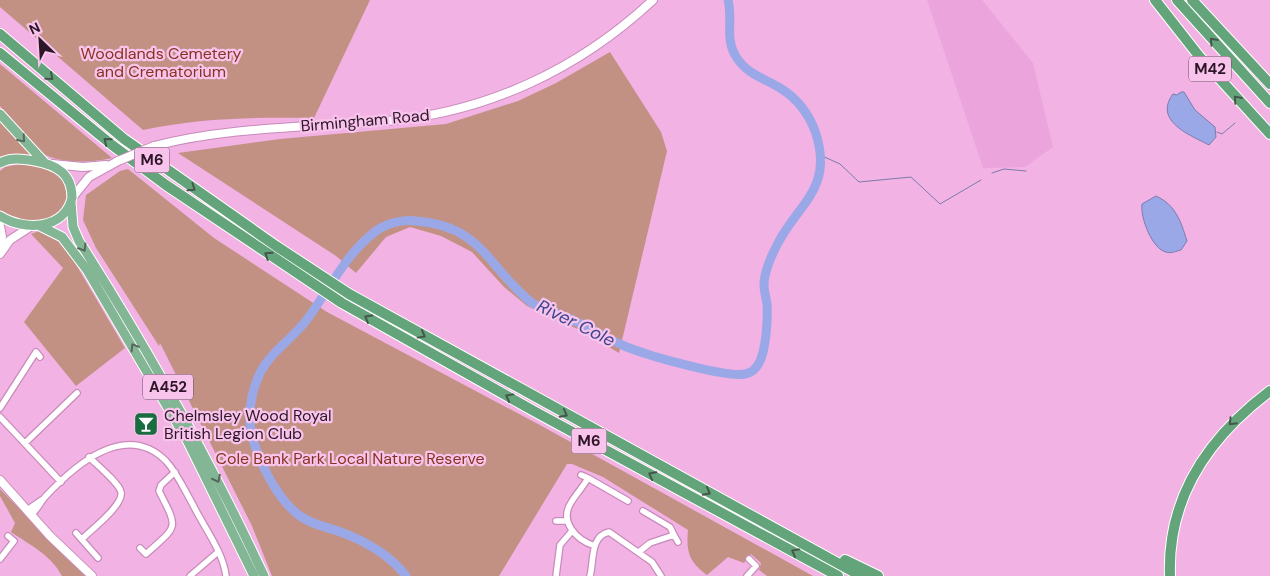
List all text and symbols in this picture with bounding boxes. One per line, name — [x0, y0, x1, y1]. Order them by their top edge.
north arrow — [15, 15, 65, 65]
text: N — [26, 18, 43, 39]
one-way arrow — [1210, 38, 1219, 47]
park label: Woodlands Cemetery and Crematorium — [80, 43, 242, 82]
road number: M42 — [1189, 56, 1231, 82]
one-way arrow — [45, 71, 54, 80]
one-way arrow — [1234, 96, 1242, 105]
street label: Birmingham Road — [300, 104, 430, 137]
one-way arrow — [16, 134, 25, 143]
one-way arrow — [104, 139, 113, 147]
road number: M6 — [134, 148, 170, 172]
one-way arrow — [186, 182, 195, 191]
one-way arrow — [77, 242, 87, 251]
one-way arrow — [264, 252, 274, 261]
water label: River Cole — [533, 294, 619, 352]
one-way arrow — [364, 314, 373, 324]
one-way arrow — [417, 329, 426, 339]
one-way arrow — [130, 344, 140, 353]
road number: A452 — [143, 374, 193, 400]
one-way arrow — [506, 394, 515, 404]
place label: Chelmsley Wood Royal British Legion Club — [164, 405, 332, 444]
one-way arrow — [559, 408, 568, 418]
bar icon: Chelmsley Wood Royal British Legion Club — [133, 411, 159, 437]
one-way arrow — [1229, 416, 1238, 425]
road number: M6 — [572, 428, 606, 454]
park label: Cole Bank Park Local Nature Reserve — [215, 448, 485, 469]
one-way arrow — [649, 471, 658, 481]
one-way arrow — [211, 474, 221, 483]
one-way arrow — [702, 485, 711, 495]
one-way arrow — [791, 549, 800, 559]

